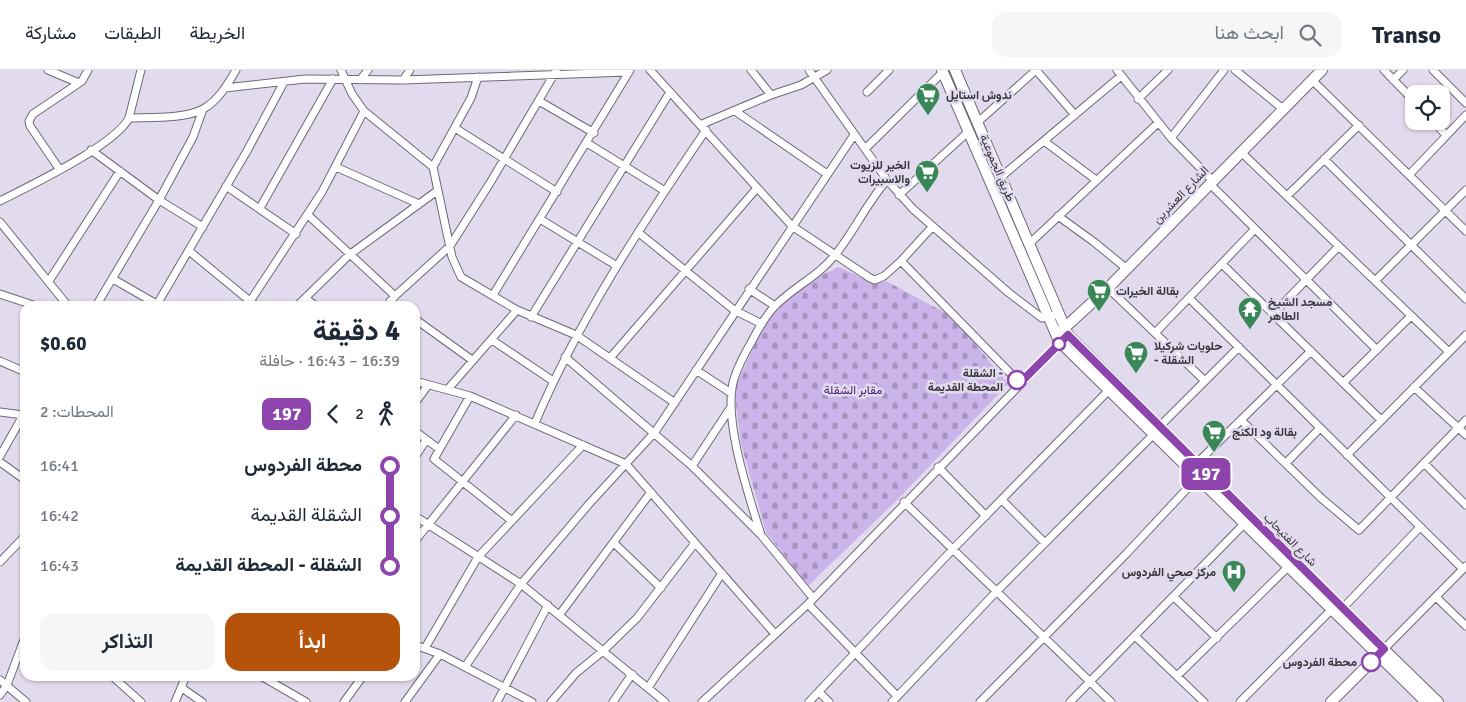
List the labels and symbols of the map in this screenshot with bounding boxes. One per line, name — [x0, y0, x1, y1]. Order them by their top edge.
supermarket icon: ندوش استايل — [915, 82, 941, 116]
place label: ندوش استايل — [946, 88, 1012, 103]
street label: طريق الجموعية — [976, 132, 1018, 204]
place label: الخير للزيوت والاسبيرات — [850, 158, 910, 187]
supermarket icon: الخير للزيوت والاسبيرات — [914, 159, 940, 193]
street label: الشارع العشرين — [1150, 163, 1213, 228]
supermarket icon: بقالة الخيرات — [1086, 278, 1112, 312]
place label: بقالة الخيرات — [1116, 284, 1179, 299]
place label: مسجد الشيخ الطاهر — [1267, 295, 1333, 324]
temple icon: مسجد الشيخ الطاهر — [1237, 296, 1263, 330]
unlabelled marker — [1052, 337, 1066, 351]
place label: حلويات شركيلا - الشقلة — [1154, 339, 1222, 368]
supermarket icon: حلويات شركيلا - الشقلة — [1123, 340, 1149, 374]
place label: الشقلة - المحطة القديمة — [928, 366, 1003, 395]
marker: الشقلة - المحطة القديمة — [1007, 370, 1027, 390]
park label: مقابر الشقلة — [824, 383, 882, 398]
supermarket icon: بقالة ود الكنج — [1201, 419, 1227, 453]
place label: بقالة ود الكنج — [1232, 425, 1297, 440]
line badge: 197 — [1177, 458, 1235, 490]
street label: شارع الفتيحاب — [1259, 510, 1320, 571]
hospital icon: مركز صحي الفردوس — [1221, 559, 1247, 593]
place label: مركز صحي الفردوس — [1122, 565, 1216, 582]
marker: محطة الفردوس — [1361, 652, 1381, 672]
place label: محطة الفردوس — [1283, 655, 1357, 670]

